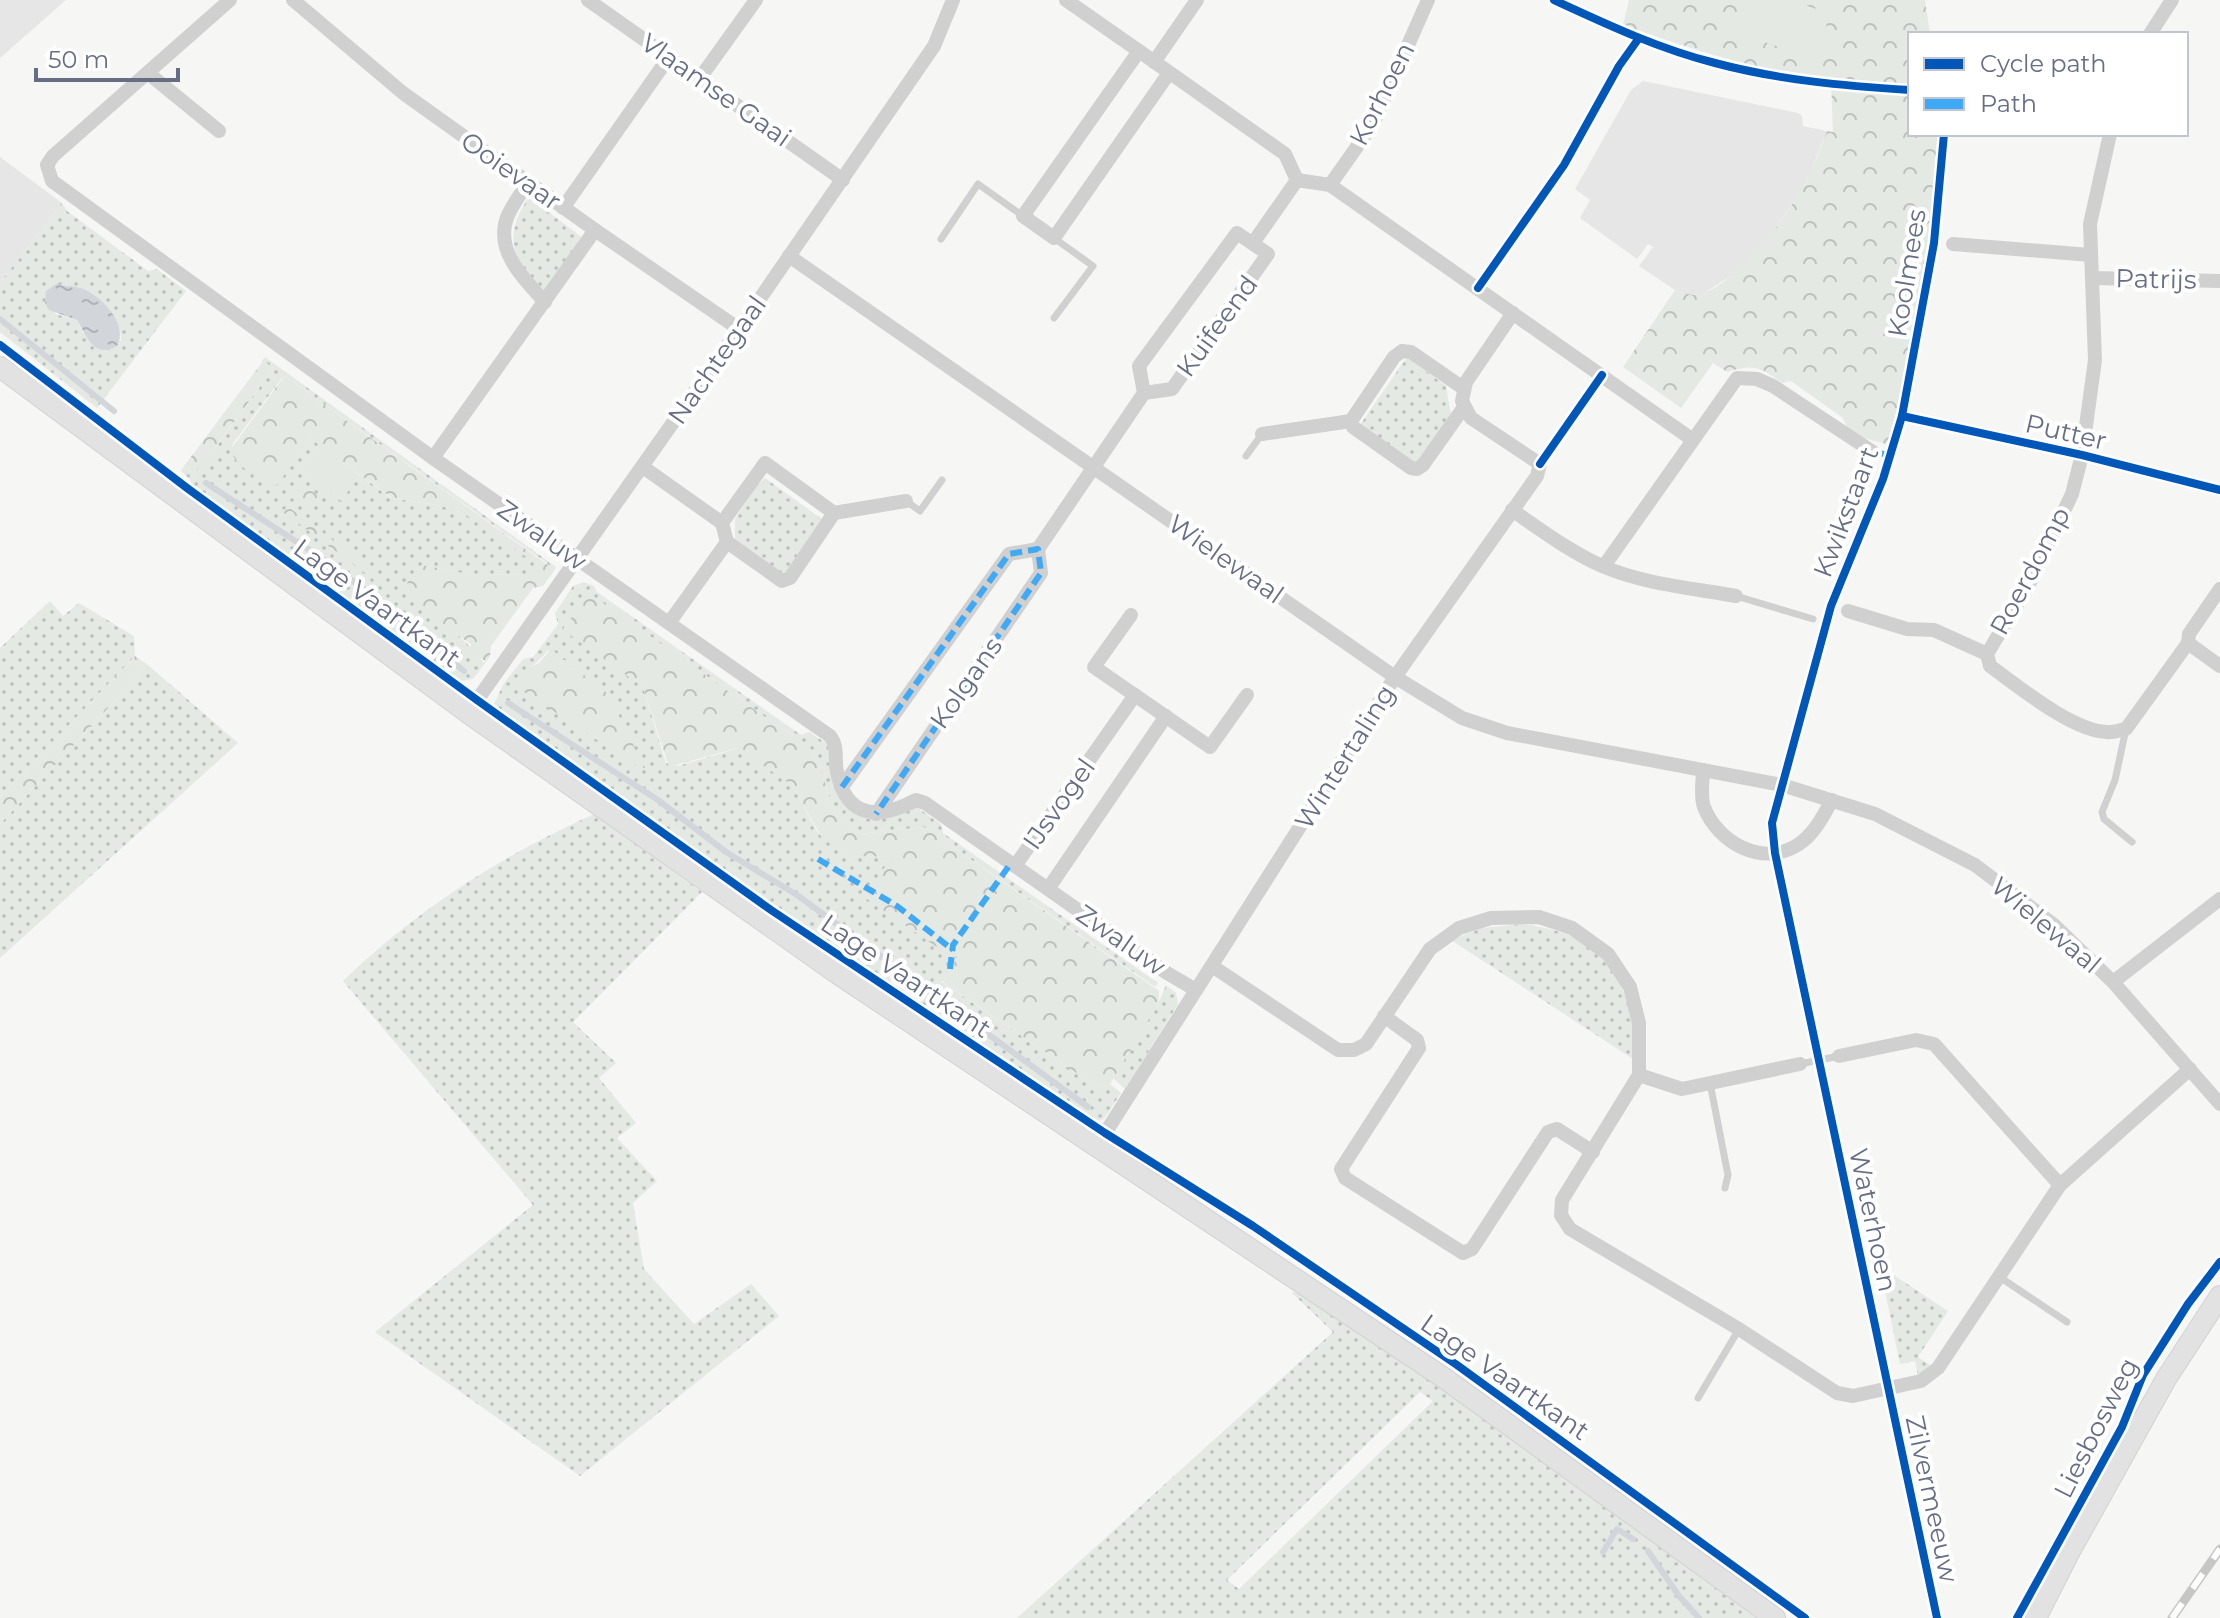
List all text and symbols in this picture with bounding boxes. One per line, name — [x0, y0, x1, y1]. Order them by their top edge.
street label: Vlaamse Gaai — [635, 26, 797, 154]
scale bar — [36, 32, 178, 82]
legend — [1908, 32, 2188, 136]
street label: Korhoen — [1342, 37, 1422, 151]
text: 50 m — [48, 45, 109, 74]
text: Cycle path — [1980, 49, 2107, 78]
text: Path — [1980, 89, 2037, 118]
street label: Ooievaar — [455, 125, 567, 217]
street label: Koolmees — [1881, 207, 1933, 339]
street label: Patrijs — [2115, 262, 2197, 296]
street label: Kuifeend — [1169, 269, 1265, 383]
street label: Nachtegaal — [661, 289, 773, 431]
street label: Putter — [2022, 407, 2110, 457]
street label: Kwikstaart — [1806, 442, 1886, 582]
street label: Zwaluw — [491, 493, 593, 577]
street label: Roerdomp — [1983, 502, 2077, 640]
street label: Wielewaal — [1162, 508, 1290, 610]
street label: Lage Vaartkant — [287, 532, 467, 674]
street label: Kolgans — [923, 631, 1009, 735]
street label: Wintertaling — [1288, 679, 1402, 835]
street label: IJsvogel — [1016, 752, 1102, 856]
street label: Wielewaal — [1985, 870, 2107, 980]
street label: Zwaluw — [1070, 898, 1172, 982]
street label: Lage Vaartkant — [815, 907, 997, 1045]
street label: Waterhoen — [1842, 1145, 1904, 1295]
street label: Lage Vaartkant — [1415, 1307, 1595, 1447]
street label: Liesbosweg — [2047, 1353, 2145, 1503]
street label: Zilvermeeuw — [1899, 1413, 1965, 1586]

